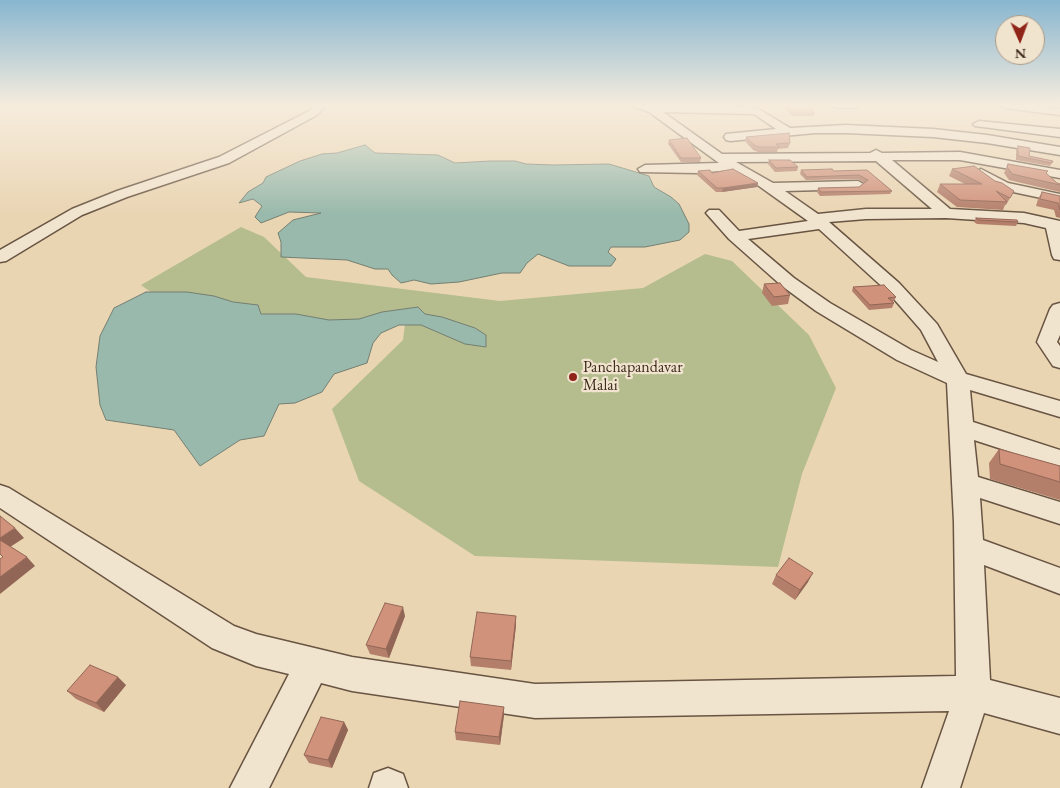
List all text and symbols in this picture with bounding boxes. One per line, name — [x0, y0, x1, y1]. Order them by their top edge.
north arrow — [995, 15, 1045, 65]
text: N — [1015, 45, 1026, 63]
place label: Panchapandavar Malai — [583, 358, 682, 396]
marker: Panchapandavar Malai — [567, 371, 579, 383]

